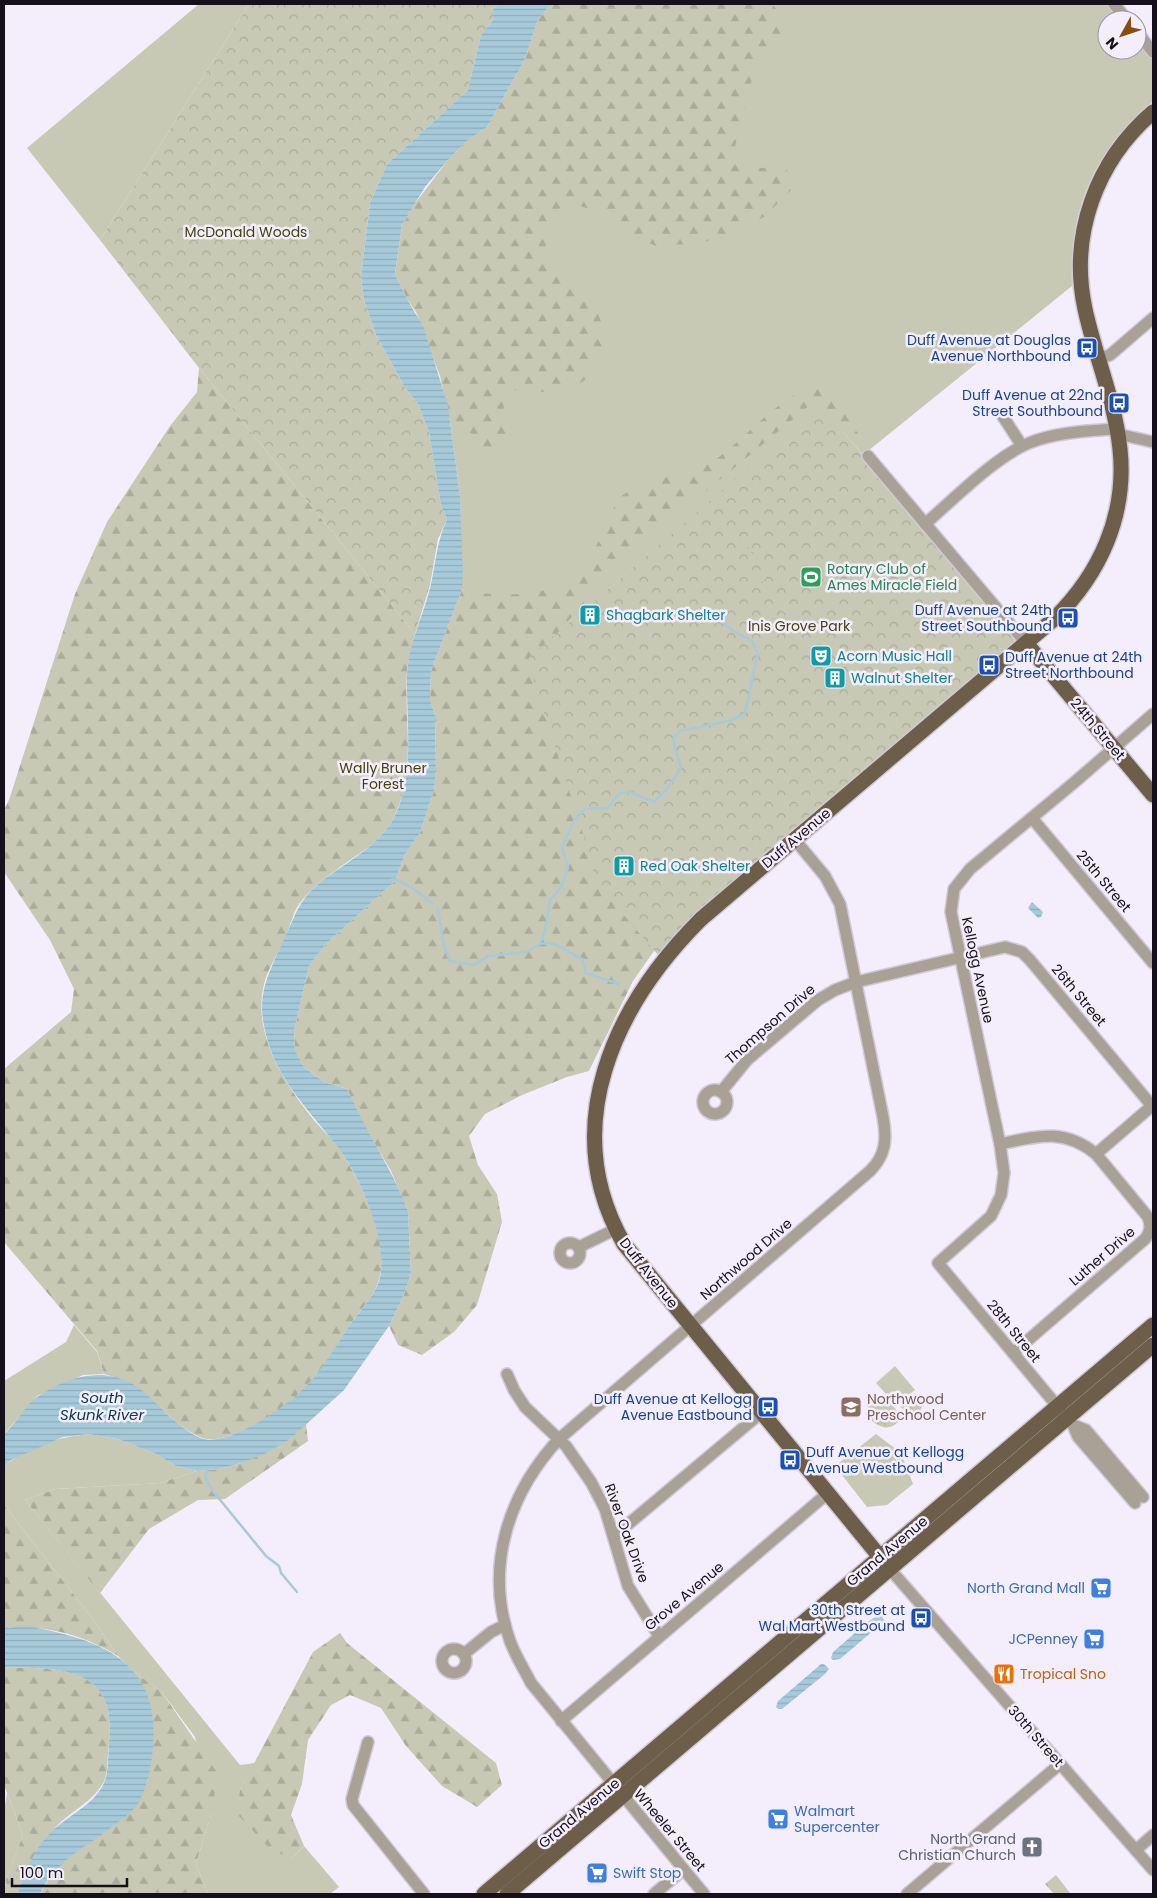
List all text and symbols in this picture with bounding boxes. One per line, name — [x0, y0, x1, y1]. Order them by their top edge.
north arrow — [1097, 10, 1147, 60]
text: N — [1101, 33, 1123, 54]
park label: McDonald Woods — [185, 222, 307, 242]
place label: Duff Avenue at Douglas Avenue Northbound — [907, 330, 1071, 366]
bus stop icon: Duff Avenue at Douglas Avenue Northbound — [1075, 336, 1099, 360]
place label: Duff Avenue at 22nd Street Southbound — [962, 385, 1103, 421]
bus stop icon: Duff Avenue at 22nd Street Southbound — [1107, 391, 1131, 415]
place label: Rotary Club of Ames Miracle Field — [827, 559, 957, 595]
sports icon: Rotary Club of Ames Miracle Field — [799, 565, 823, 589]
place label: Duff Avenue at 24th Street Southbound — [915, 600, 1052, 636]
building icon: Shagbark Shelter — [578, 603, 602, 627]
place label: Shagbark Shelter — [606, 605, 726, 625]
bus stop icon: Duff Avenue at 24th Street Southbound — [1056, 606, 1080, 630]
park label: Inis Grove Park — [748, 616, 851, 636]
theatre icon: Acorn Music Hall — [809, 644, 833, 668]
place label: Acorn Music Hall — [837, 646, 952, 666]
place label: Duff Avenue at 24th Street Northbound — [1005, 647, 1142, 683]
bus stop icon: Duff Avenue at 24th Street Northbound — [977, 653, 1001, 677]
building icon: Walnut Shelter — [823, 666, 847, 690]
place label: Walnut Shelter — [851, 668, 953, 688]
street label: 24th Street — [1066, 694, 1130, 764]
park label: Wally Bruner Forest — [339, 758, 427, 794]
street label: Duff Avenue — [757, 803, 835, 873]
street label: 25th Street — [1072, 846, 1136, 916]
building icon: Red Oak Shelter — [612, 854, 636, 878]
place label: Red Oak Shelter — [640, 856, 750, 876]
street label: Kellogg Avenue — [957, 915, 999, 1025]
street label: 26th Street — [1047, 960, 1111, 1030]
street label: Thompson Drive — [721, 979, 820, 1069]
street label: Northwood Drive — [696, 1213, 796, 1305]
street label: Luther Drive — [1065, 1221, 1140, 1290]
street label: Duff Avenue — [615, 1234, 683, 1313]
street label: 28th Street — [982, 1295, 1046, 1367]
water label: South Skunk River — [60, 1387, 144, 1425]
place label: Duff Avenue at Kellogg Avenue Eastbound — [594, 1389, 752, 1425]
place label: Northwood Preschool Center — [867, 1389, 986, 1425]
bus stop icon: Duff Avenue at Kellogg Avenue Eastbound — [756, 1395, 780, 1419]
school or university icon: Northwood Preschool Center — [839, 1395, 863, 1419]
place label: Duff Avenue at Kellogg Avenue Westbound — [806, 1442, 964, 1478]
bus stop icon: Duff Avenue at Kellogg Avenue Westbound — [778, 1448, 802, 1472]
street label: River Oak Drive — [600, 1481, 654, 1586]
street label: Grand Avenue — [842, 1511, 932, 1591]
street label: Grove Avenue — [640, 1557, 728, 1635]
supermarket icon: North Grand Mall — [1089, 1576, 1113, 1600]
place label: North Grand Mall — [967, 1578, 1085, 1598]
place label: 30th Street at Wal Mart Westbound — [759, 1600, 905, 1636]
bus stop icon: 30th Street at Wal Mart Westbound — [909, 1606, 933, 1630]
supermarket icon: JCPenney — [1082, 1627, 1106, 1651]
place label: JCPenney — [1009, 1629, 1078, 1649]
restaurant icon: Tropical Sno — [992, 1662, 1016, 1686]
place label: Tropical Sno — [1020, 1664, 1106, 1684]
street label: 30th Street — [1004, 1701, 1068, 1771]
street label: Grand Avenue — [534, 1773, 624, 1853]
street label: Wheeler Street — [630, 1784, 710, 1876]
place label: Walmart Supercenter — [794, 1801, 880, 1837]
supermarket icon: Walmart Supercenter — [766, 1807, 790, 1831]
place label: North Grand Christian Church — [898, 1829, 1016, 1865]
church icon: North Grand Christian Church — [1020, 1835, 1044, 1859]
scale bar — [12, 1856, 128, 1888]
supermarket icon: Swift Stop — [585, 1861, 609, 1885]
text: 100 m — [20, 1862, 63, 1883]
place label: Swift Stop — [613, 1863, 681, 1883]

